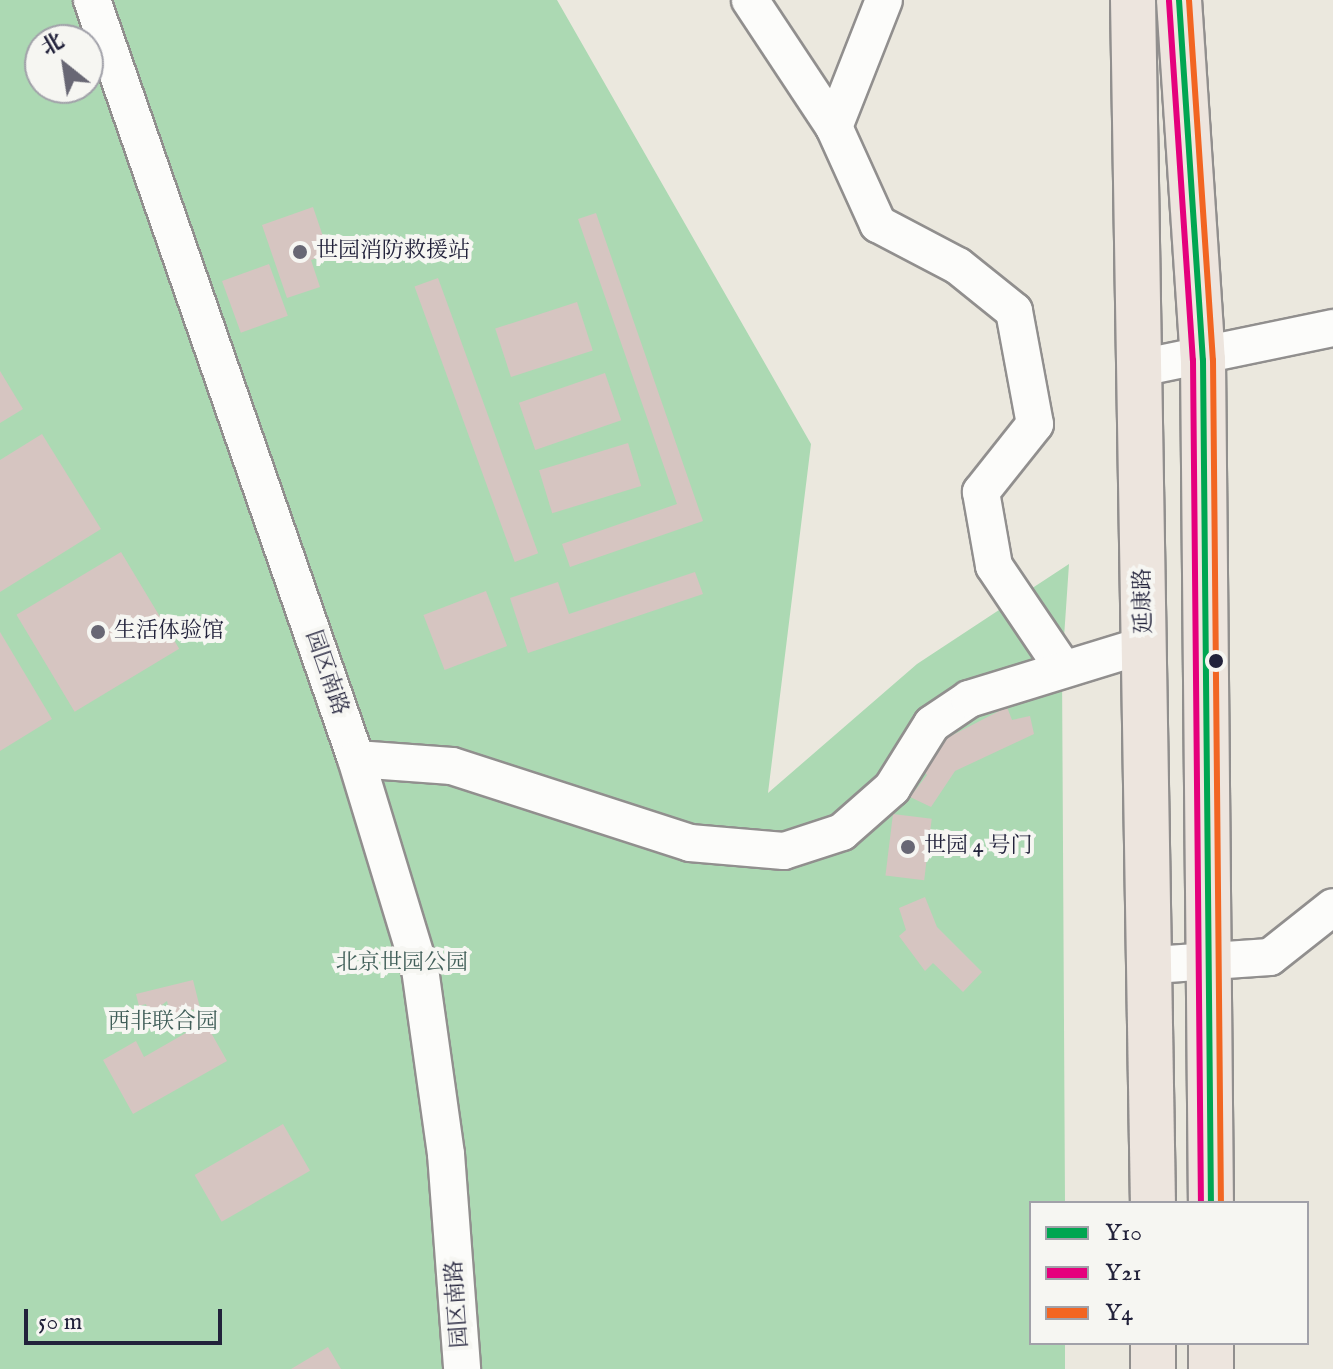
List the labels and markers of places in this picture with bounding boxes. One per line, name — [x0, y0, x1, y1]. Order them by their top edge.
place label: 世园消防救援站 — [316, 239, 470, 265]
marker: 世园消防救援站 — [291, 243, 309, 261]
place label: 生活体验馆 — [114, 619, 224, 645]
marker: 生活体验馆 — [89, 623, 107, 641]
unlabelled marker — [1208, 653, 1224, 669]
place label: 世园 4 号门 — [924, 834, 1032, 860]
marker: 世园 4 号门 — [899, 838, 917, 856]

